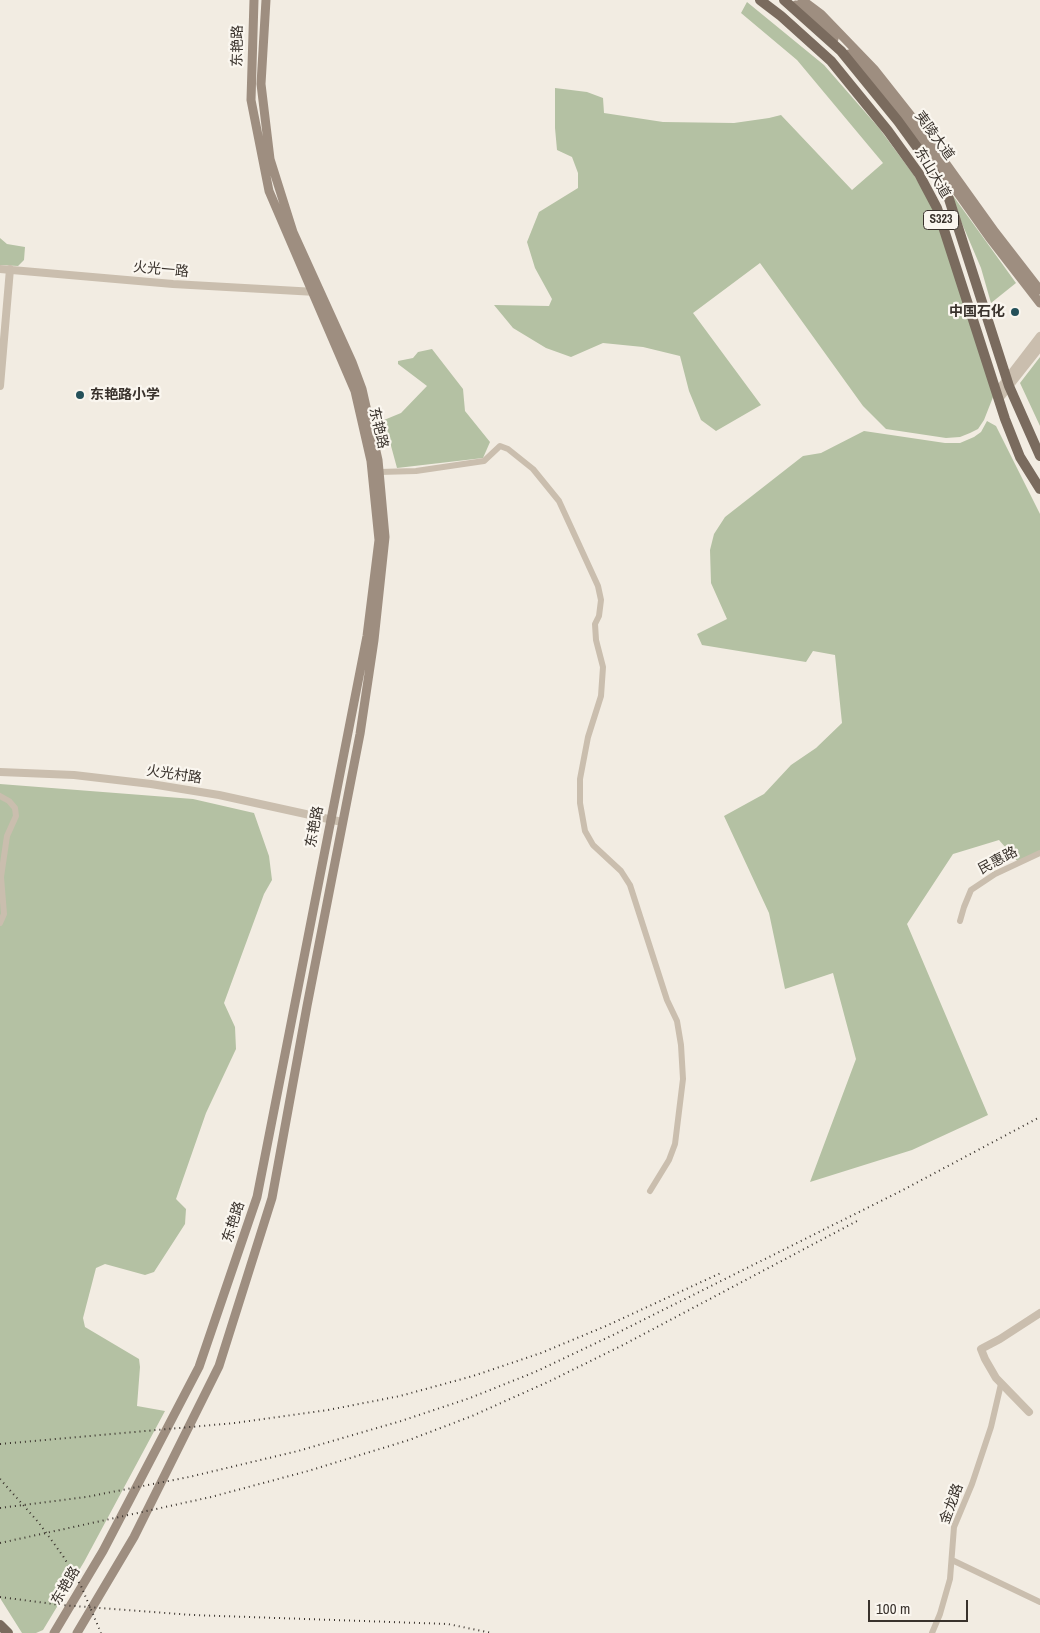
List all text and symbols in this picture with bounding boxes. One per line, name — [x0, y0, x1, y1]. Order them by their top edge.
street label: 东艳路 — [229, 25, 247, 67]
street label: 夷陵大道 — [911, 108, 957, 164]
street label: 东山大道 — [910, 145, 954, 201]
road number: S323 — [924, 210, 958, 230]
street label: 火光一路 — [132, 259, 190, 281]
place label: 中国石化 — [949, 304, 1005, 320]
marker: 中国石化 — [1009, 306, 1021, 318]
place label: 东艳路小学 — [90, 387, 160, 403]
marker: 东艳路小学 — [74, 389, 86, 401]
street label: 东艳路 — [365, 406, 391, 450]
street label: 火光村路 — [145, 763, 203, 787]
street label: 东艳路 — [303, 805, 327, 849]
street label: 民惠路 — [976, 844, 1020, 878]
street label: 东艳路 — [220, 1199, 248, 1245]
street label: 金龙路 — [937, 1481, 967, 1527]
street label: 东艳路 — [48, 1564, 84, 1608]
scale bar — [870, 1590, 970, 1622]
text: 100 m — [876, 1598, 910, 1619]

